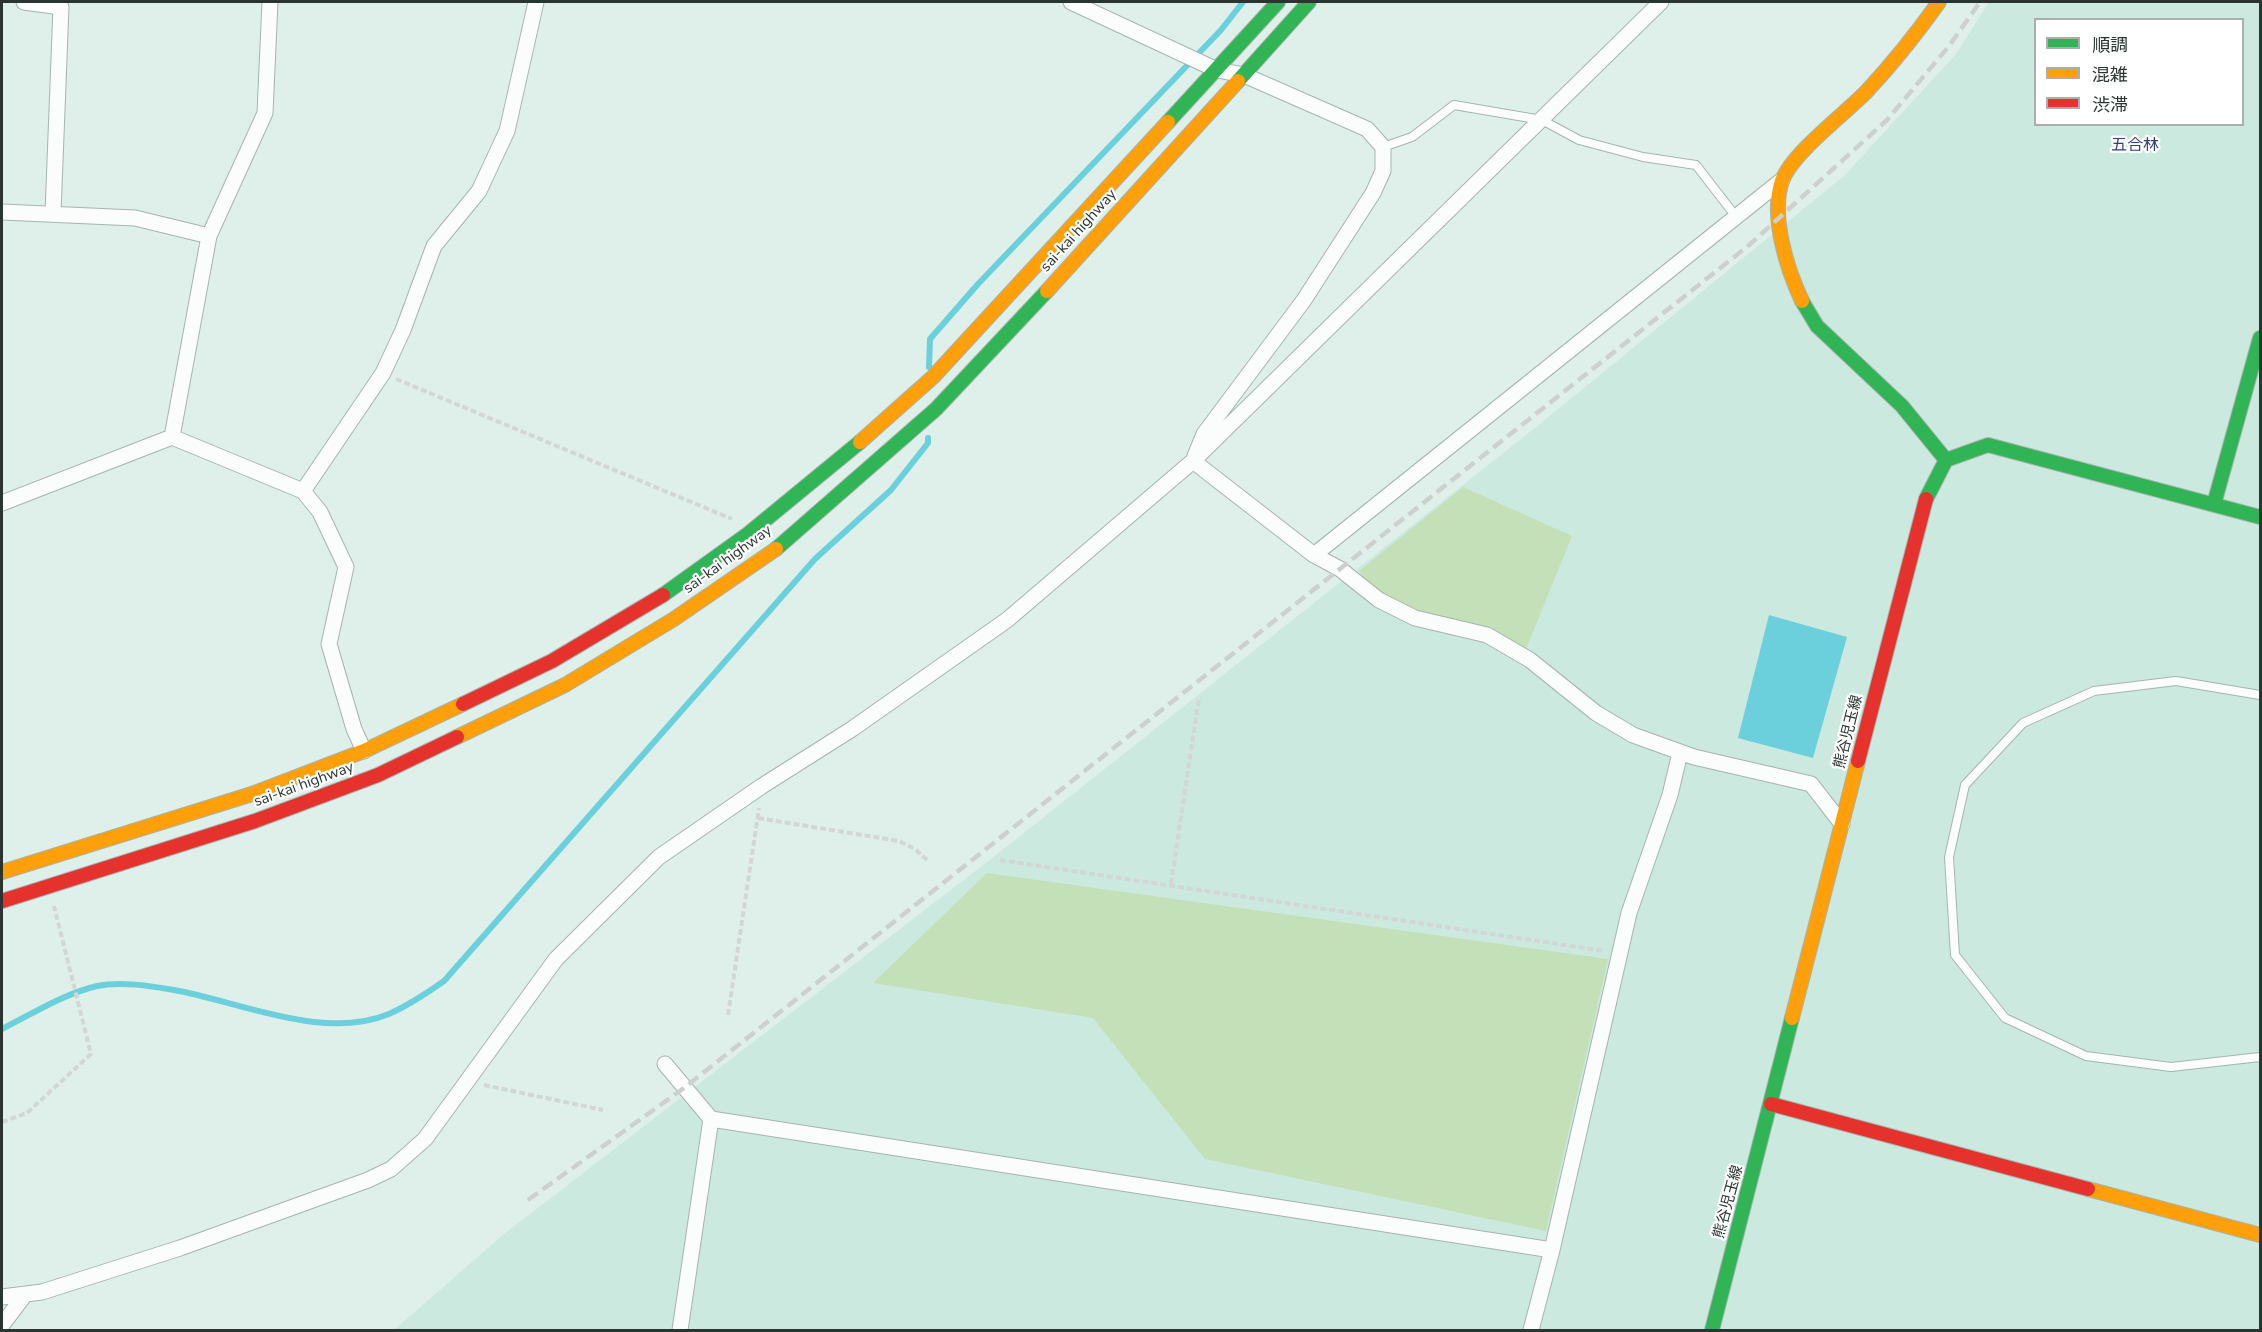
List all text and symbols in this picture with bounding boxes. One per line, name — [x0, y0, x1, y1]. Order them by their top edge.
legend — [2034, 18, 2244, 126]
text: 順調 — [2092, 33, 2128, 57]
text: 混雑 — [2092, 63, 2128, 87]
text: 渋滞 — [2092, 93, 2128, 117]
district label: 五合林 — [2111, 136, 2159, 156]
street label: sai-kai highway — [1037, 186, 1121, 276]
street label: sai-kai highway — [680, 522, 776, 598]
street label: 熊谷児玉線 — [1831, 693, 1867, 771]
street label: sai-kai highway — [252, 759, 356, 811]
street label: 熊谷児玉線 — [1711, 1163, 1747, 1241]

